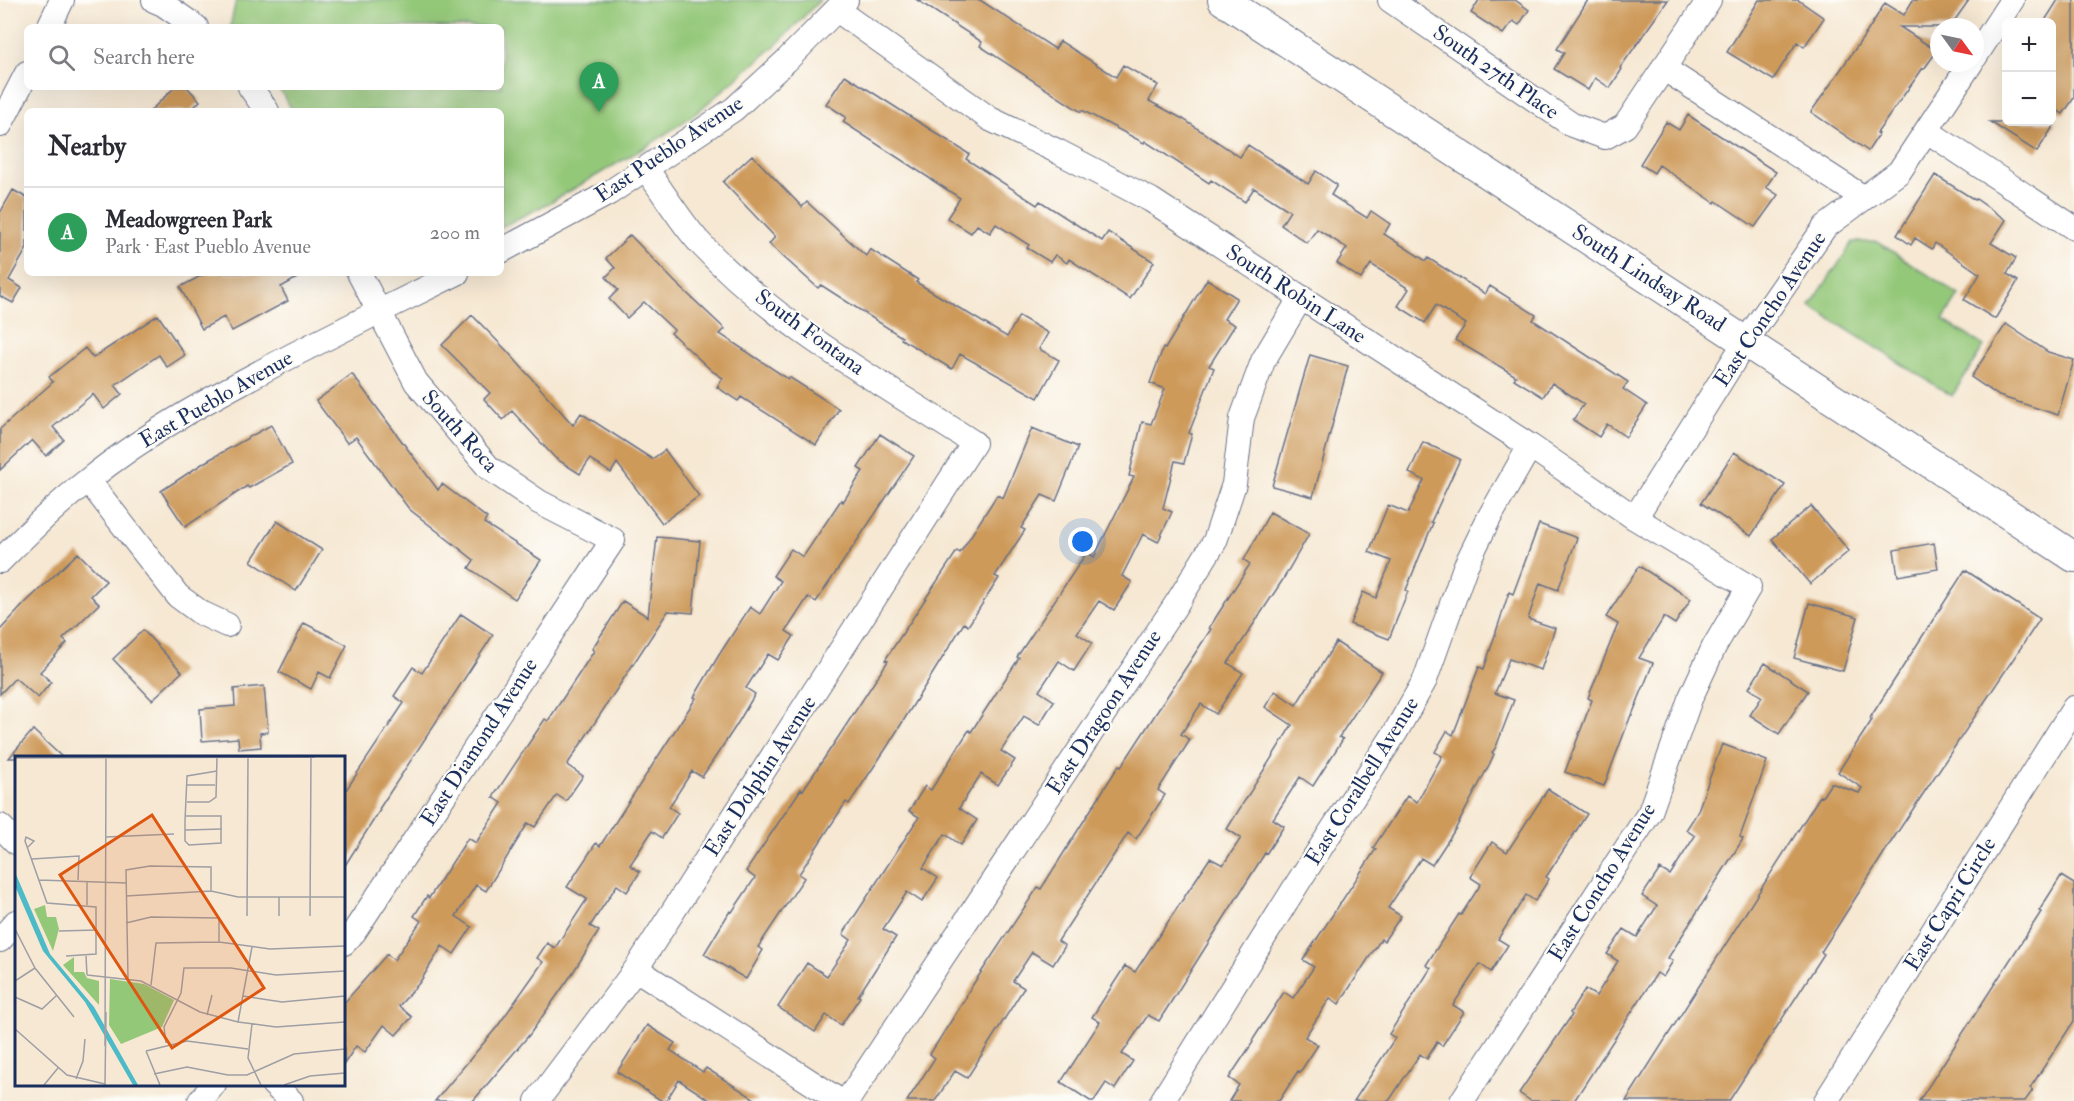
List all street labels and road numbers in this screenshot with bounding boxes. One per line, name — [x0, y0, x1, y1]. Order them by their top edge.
street label: South 27th Place — [1428, 18, 1564, 126]
street label: East Pueblo Avenue — [590, 89, 748, 209]
street label: South Lindsay Road — [1567, 218, 1731, 338]
street label: East Concho Avenue — [1708, 226, 1832, 392]
street label: South Robin Lane — [1221, 238, 1371, 350]
street label: South Fontana — [750, 283, 871, 382]
street label: East Pueblo Avenue — [134, 344, 298, 454]
street label: South Roca — [416, 384, 505, 479]
street label: East Dragoon Avenue — [1040, 624, 1168, 800]
street label: East Diamond Avenue — [414, 653, 544, 831]
street label: East Dolphin Avenue — [698, 690, 823, 862]
street label: East Coralbell Avenue — [1299, 692, 1425, 870]
street label: East Concho Avenue — [1542, 798, 1662, 966]
street label: East Capri Circle — [1898, 832, 2003, 977]

